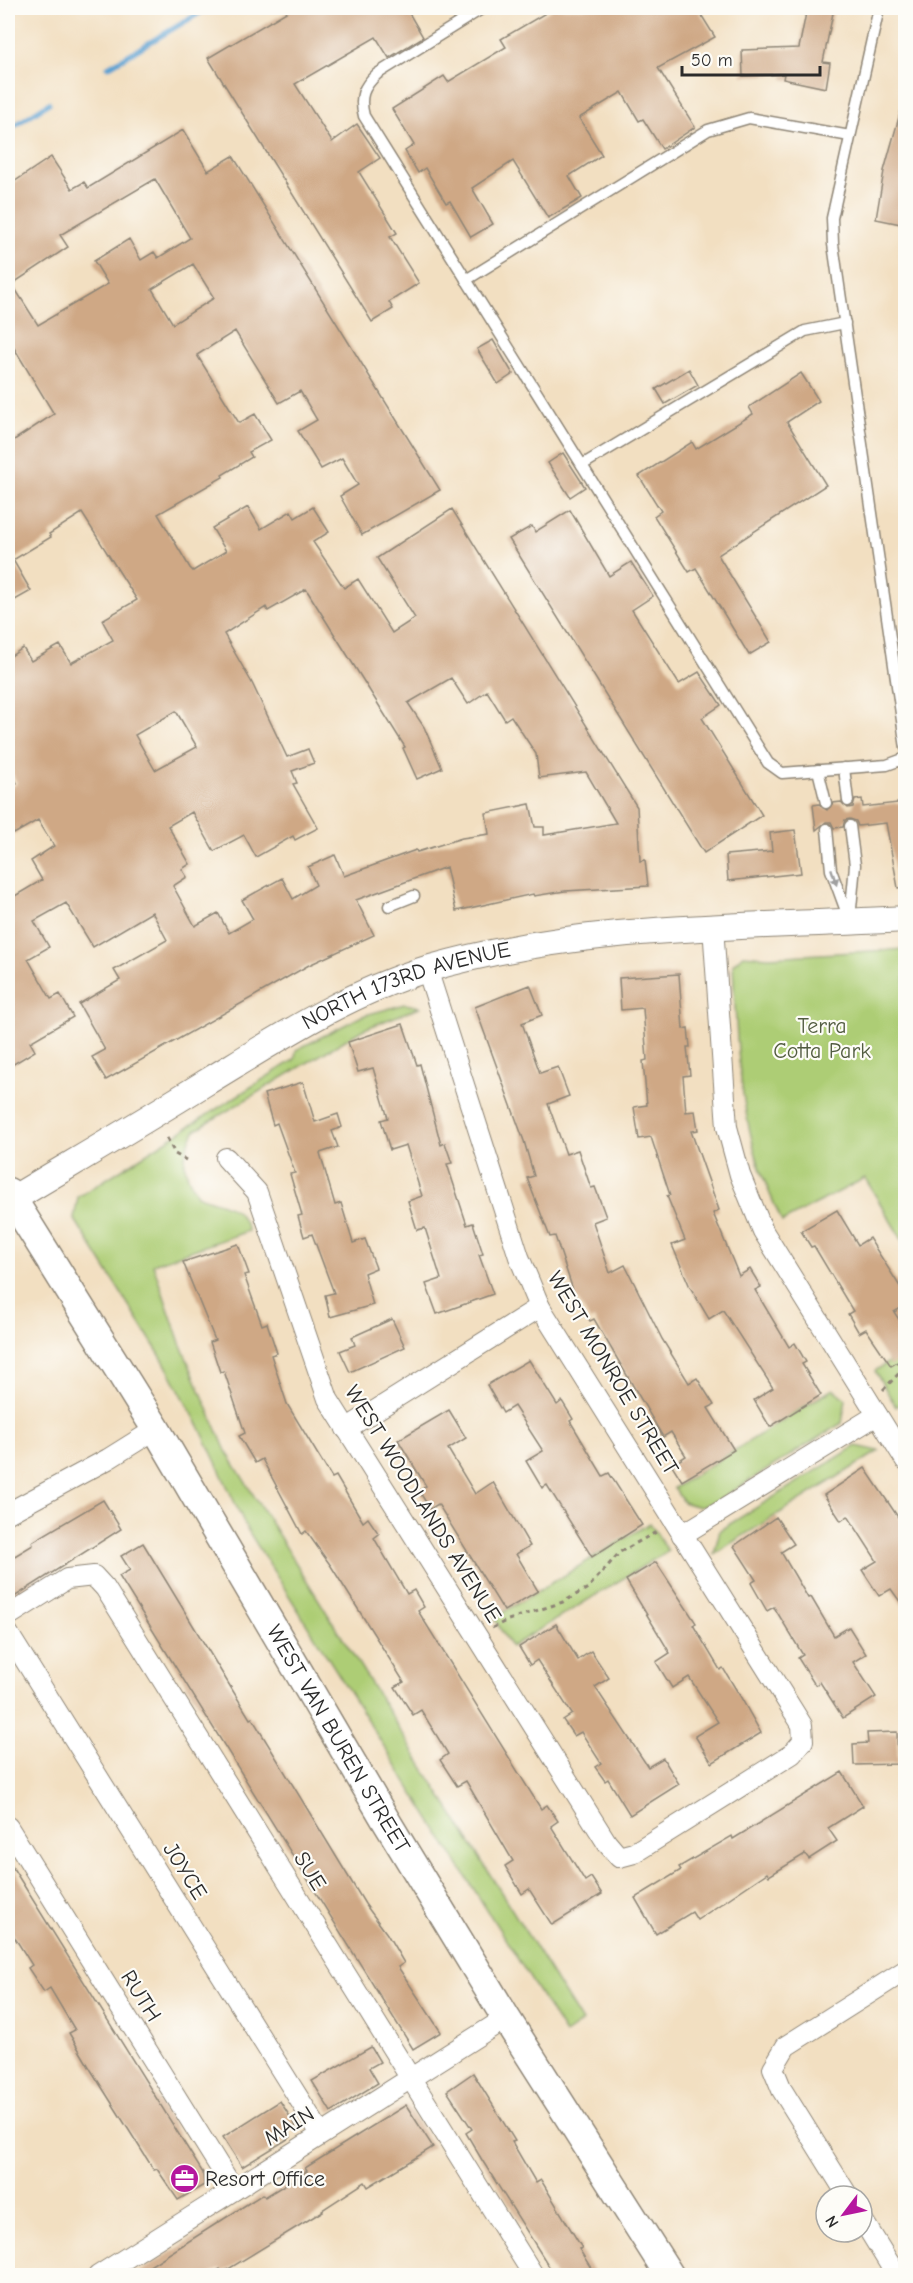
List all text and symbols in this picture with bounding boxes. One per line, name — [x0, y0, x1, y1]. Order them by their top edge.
scale bar — [682, 39, 820, 77]
text: 50 m — [691, 50, 733, 71]
one-way arrow — [830, 868, 839, 886]
street label: NORTH 173RD AVENUE — [297, 936, 513, 1035]
park label: Terra Cotta Park — [773, 1013, 871, 1064]
street label: WEST MONROE STREET — [542, 1266, 684, 1480]
street label: WEST WOODLANDS AVENUE — [339, 1380, 507, 1628]
street label: WEST VAN BUREN STREET — [261, 1620, 416, 1858]
street label: JOYCE — [157, 1838, 213, 1904]
street label: SUE — [288, 1847, 332, 1895]
street label: RUTH — [115, 1965, 167, 2027]
street label: MAIN — [259, 2101, 319, 2151]
office icon: Resort Office — [168, 2163, 200, 2195]
place label: Resort Office — [205, 2166, 325, 2192]
north arrow — [814, 2184, 874, 2244]
text: N — [822, 2212, 843, 2231]

